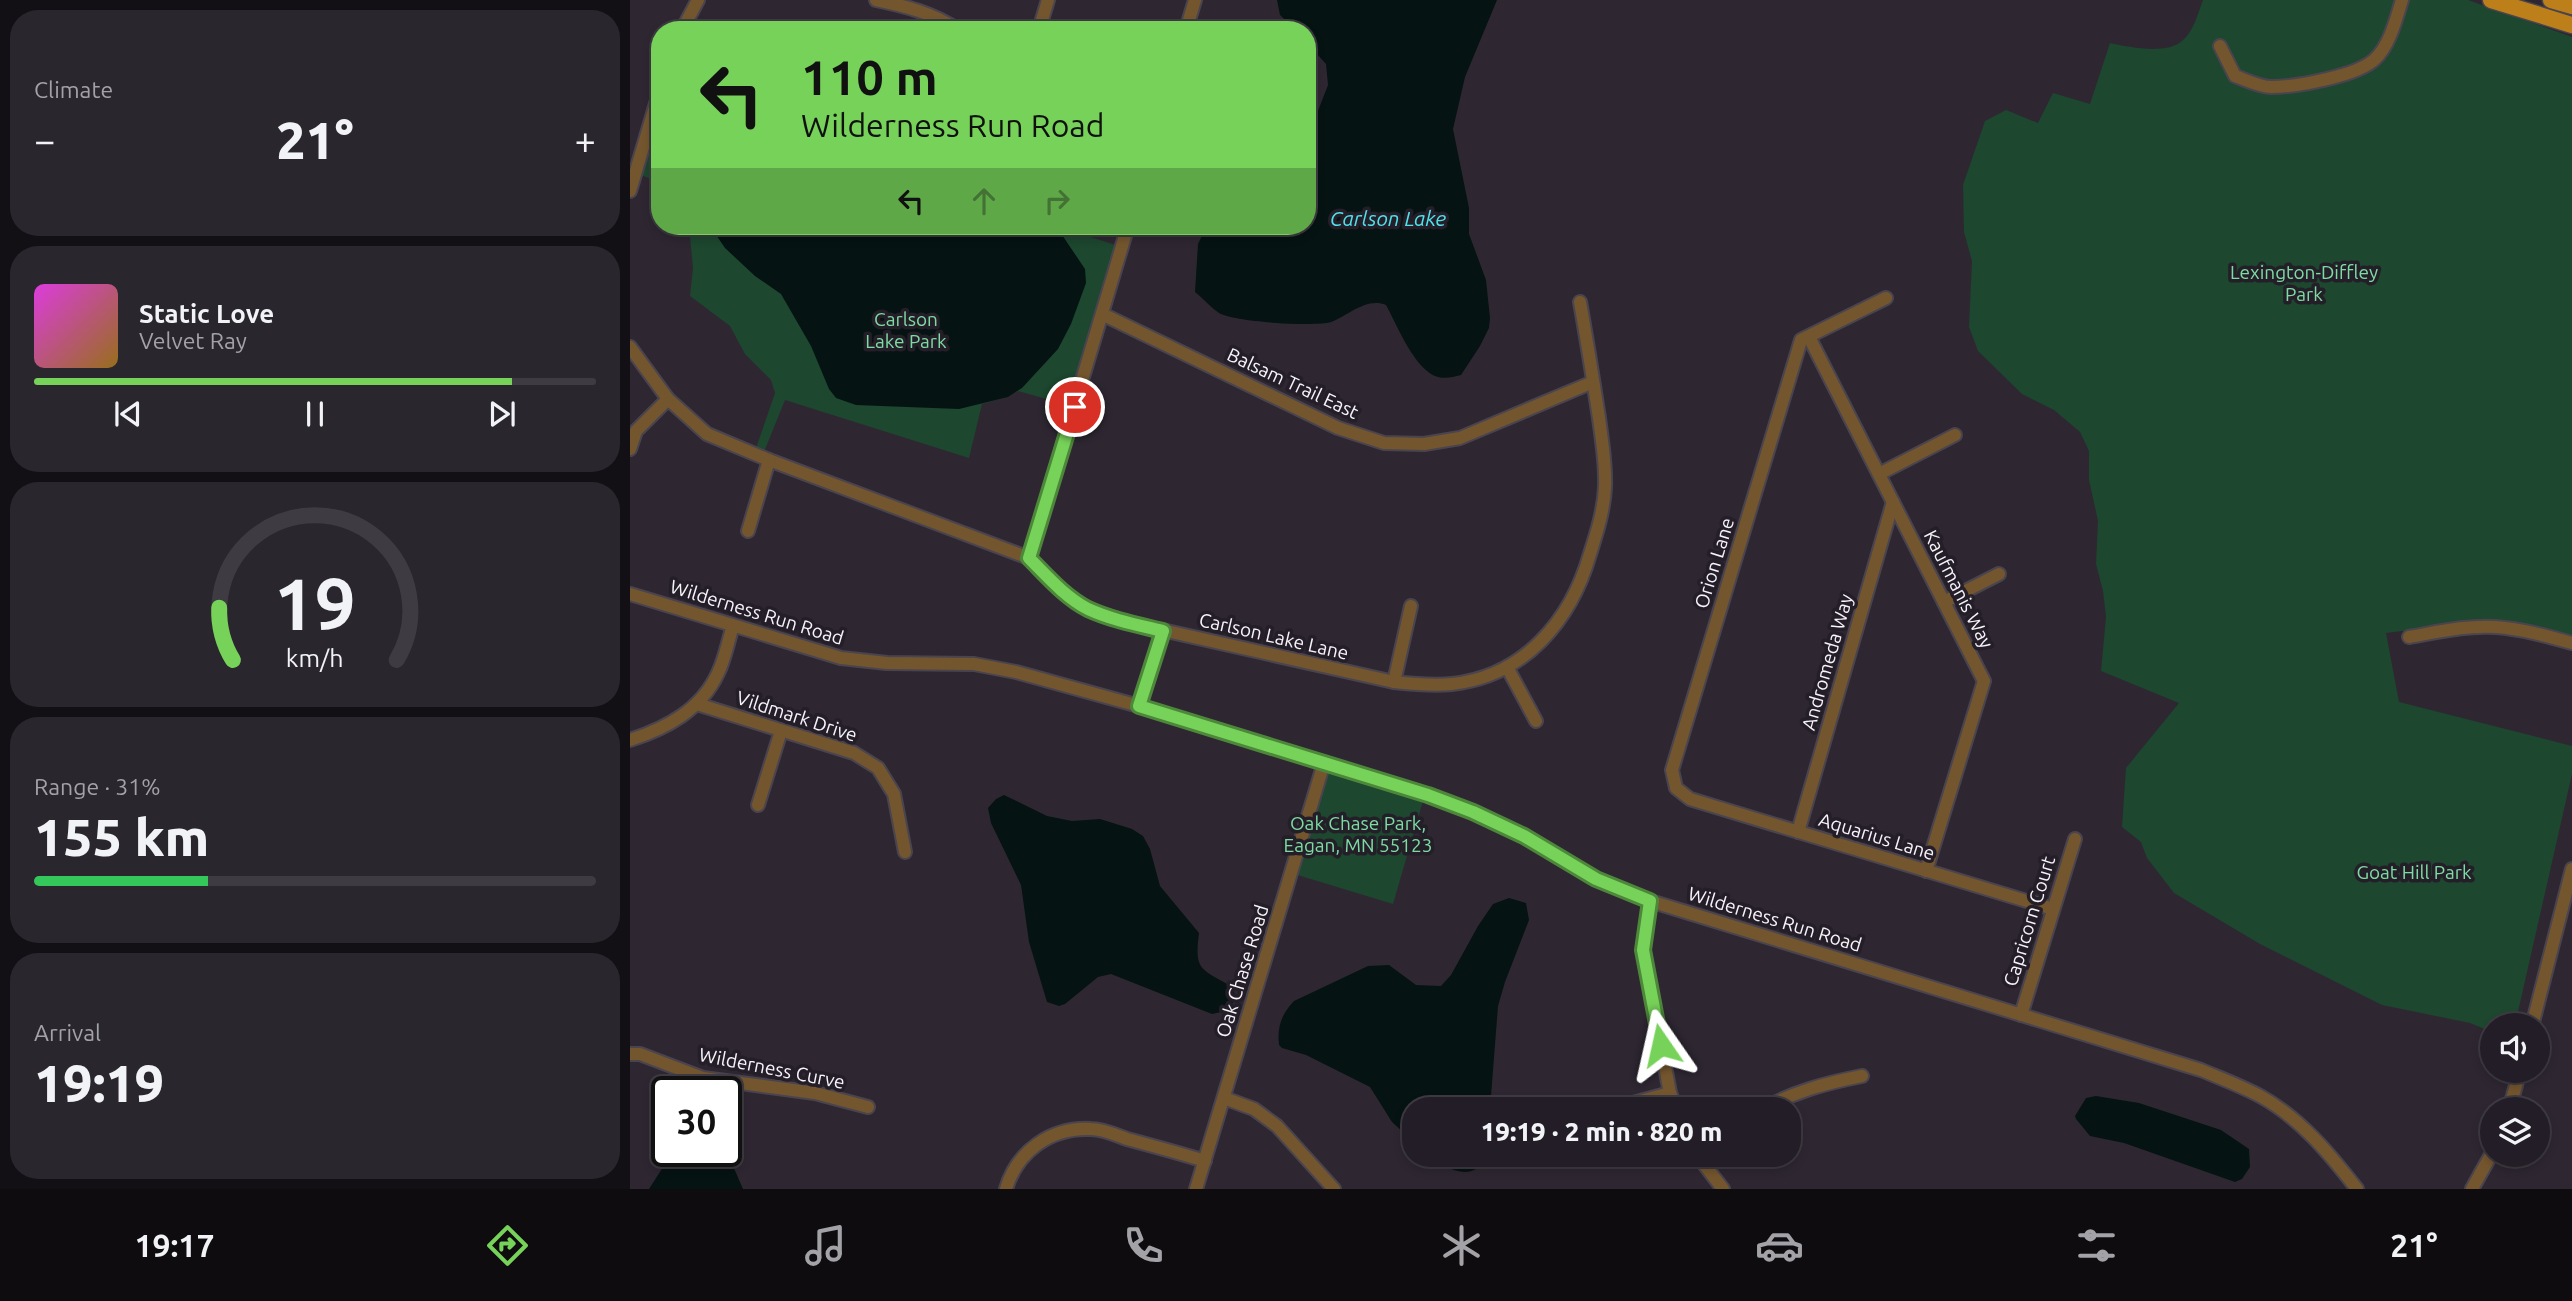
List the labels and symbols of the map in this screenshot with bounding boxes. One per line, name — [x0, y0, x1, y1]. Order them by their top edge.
water label: Carlson Lake — [1330, 206, 1447, 230]
park label: Lexington-Diffley Park — [2230, 261, 2378, 305]
park label: Carlson Lake Park — [865, 308, 947, 352]
street label: Balsam Trail East — [1224, 343, 1363, 423]
pin — [1045, 377, 1105, 437]
street label: Orion Lane — [1690, 515, 1738, 611]
street label: Kaufmanis Way — [1920, 526, 1998, 652]
street label: Wilderness Run Road — [668, 575, 846, 649]
street label: Andromeda Way — [1797, 591, 1857, 733]
street label: Carlson Lake Lane — [1197, 608, 1351, 664]
street label: Vildmark Drive — [734, 686, 860, 746]
street label: Aquarius Lane — [1816, 808, 1938, 864]
park label: Oak Chase Park, Eagan, MN 55123 — [1284, 812, 1432, 856]
street label: Capricorn Court — [1999, 853, 2059, 989]
park label: Goat Hill Park — [2356, 861, 2472, 883]
street label: Wilderness Run Road — [1686, 882, 1864, 956]
street label: Oak Chase Road — [1211, 902, 1273, 1040]
position arrow — [1624, 1008, 1698, 1082]
street label: Wilderness Curve — [697, 1043, 847, 1093]
speed limit sign: 30 — [651, 1076, 742, 1167]

